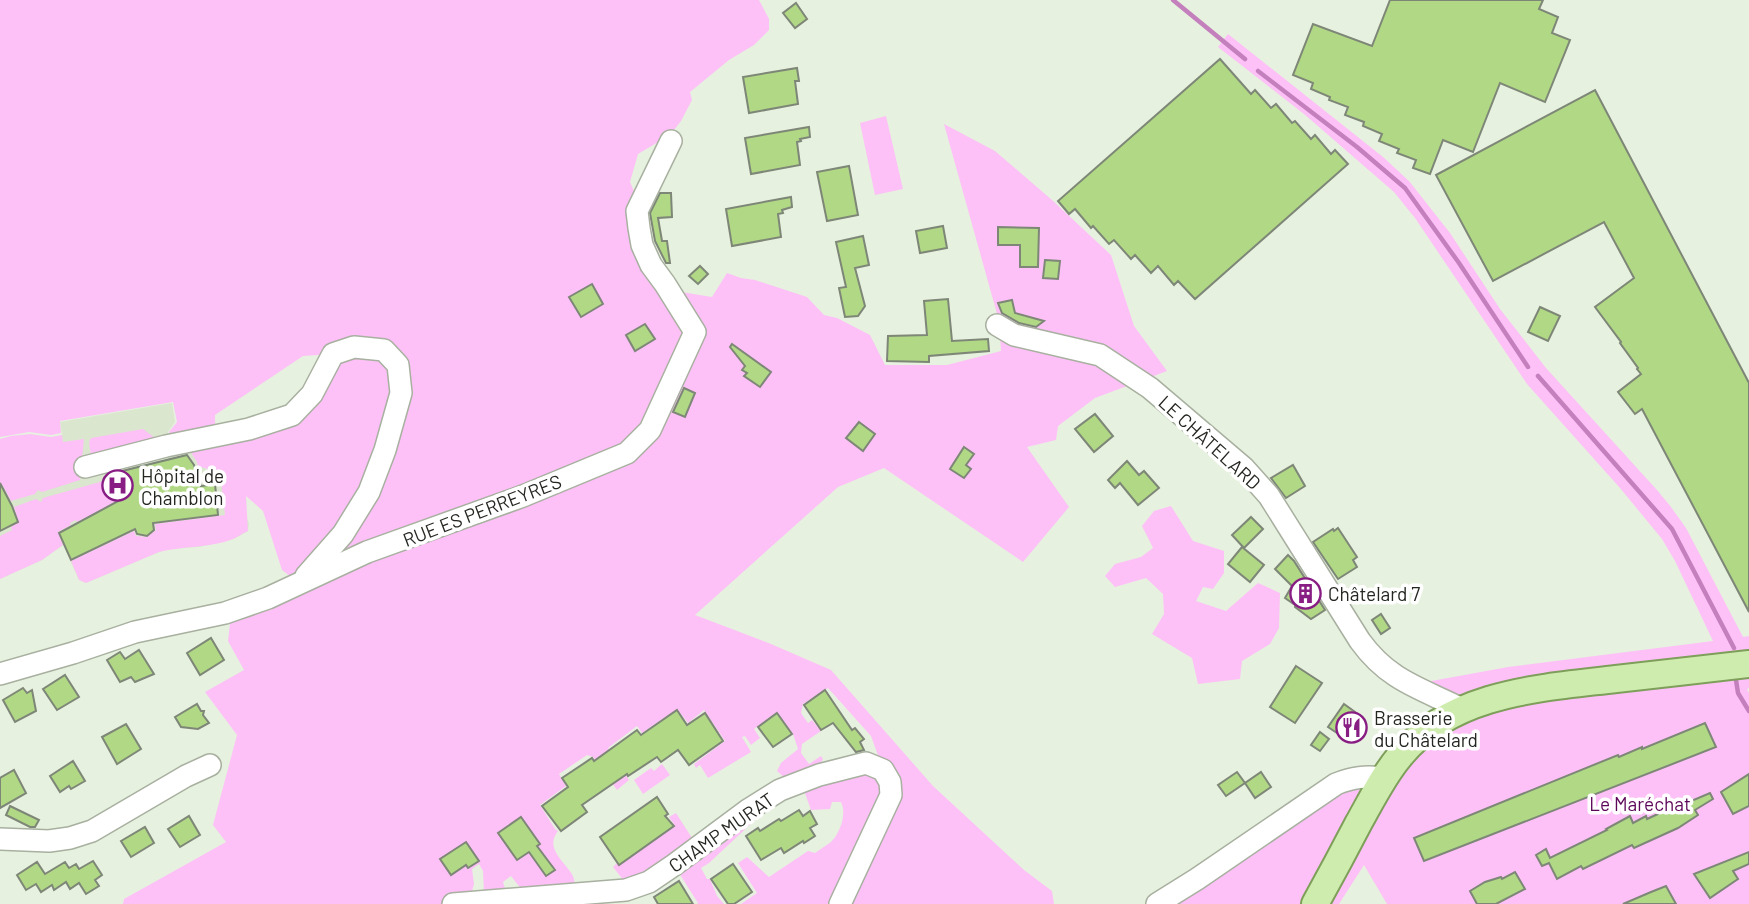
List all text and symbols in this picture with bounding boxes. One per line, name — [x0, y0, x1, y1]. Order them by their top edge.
street label: LE CHÂTELARD — [1154, 390, 1266, 494]
place label: Hôpital de Chamblon — [141, 464, 224, 509]
hospital icon: Hôpital de Chamblon — [101, 469, 135, 503]
street label: RUE ES PERREYRES — [399, 469, 565, 551]
building icon: Châtelard 7 — [1288, 576, 1322, 610]
place label: Châtelard 7 — [1328, 582, 1420, 605]
place label: Brasserie du Châtelard — [1374, 706, 1478, 751]
restaurant icon: Brasserie du Châtelard — [1334, 711, 1368, 745]
street label: CHAMP MURAT — [664, 787, 778, 877]
park label: Le Maréchat — [1589, 792, 1691, 815]

